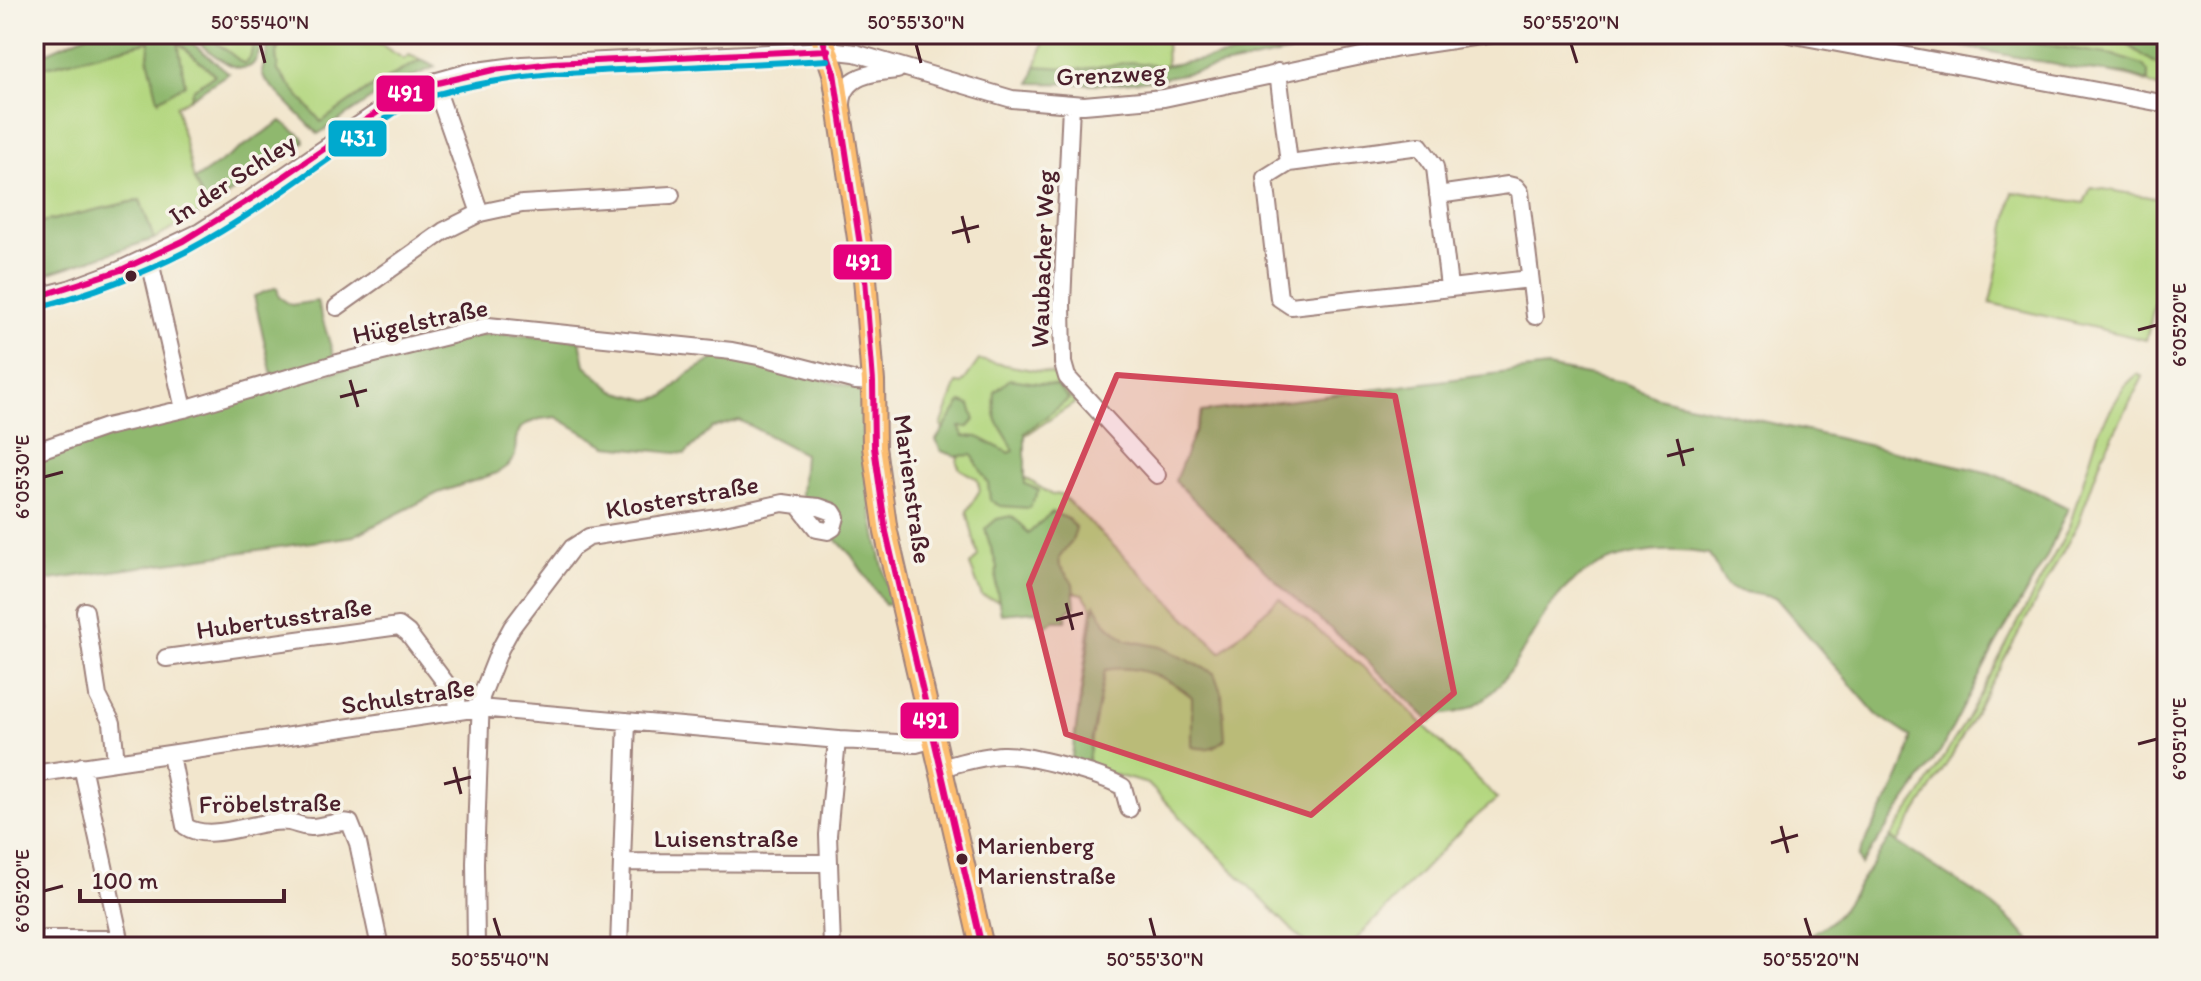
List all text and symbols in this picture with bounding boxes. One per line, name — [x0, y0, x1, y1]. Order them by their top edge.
text: 50°55'40"N — [211, 10, 309, 34]
text: 50°55'30"N — [867, 10, 965, 34]
text: 50°55'20"N — [1522, 10, 1620, 34]
street label: Grenzweg — [1055, 55, 1167, 93]
line badge: 491 — [375, 74, 436, 113]
text: 491 — [388, 80, 423, 107]
line badge: 431 — [327, 119, 388, 158]
text: 431 — [340, 125, 377, 152]
street label: In der Schley — [163, 126, 301, 232]
street label: Waubacher Weg — [1023, 169, 1061, 349]
line badge: 491 — [832, 243, 893, 281]
text: 491 — [846, 249, 881, 276]
unlabelled marker — [123, 268, 139, 284]
text: 6°05'20"E — [2167, 283, 2191, 367]
street label: Hügelstraße — [349, 291, 491, 351]
street label: Marienstraße — [887, 412, 939, 566]
text: 6°05'30"E — [10, 435, 34, 519]
street label: Klosterstraße — [603, 468, 761, 526]
street label: Hubertusstraße — [194, 590, 374, 646]
street label: Schulstraße — [339, 671, 477, 721]
text: 6°05'10"E — [2167, 698, 2191, 780]
line badge: 491 — [899, 701, 960, 740]
text: 491 — [913, 707, 948, 734]
street label: Fröbelstraße — [198, 786, 342, 820]
street label: Luisenstraße — [653, 822, 799, 854]
place label: Marienberg Marienstraße — [977, 831, 1116, 890]
text: 6°05'20"E — [10, 849, 34, 933]
marker: Marienberg Marienstraße — [954, 851, 970, 867]
scale bar — [80, 853, 284, 903]
text: 100 m — [92, 866, 158, 895]
text: 50°55'40"N — [451, 947, 549, 971]
text: 50°55'30"N — [1106, 947, 1204, 971]
text: 50°55'20"N — [1762, 947, 1860, 971]

